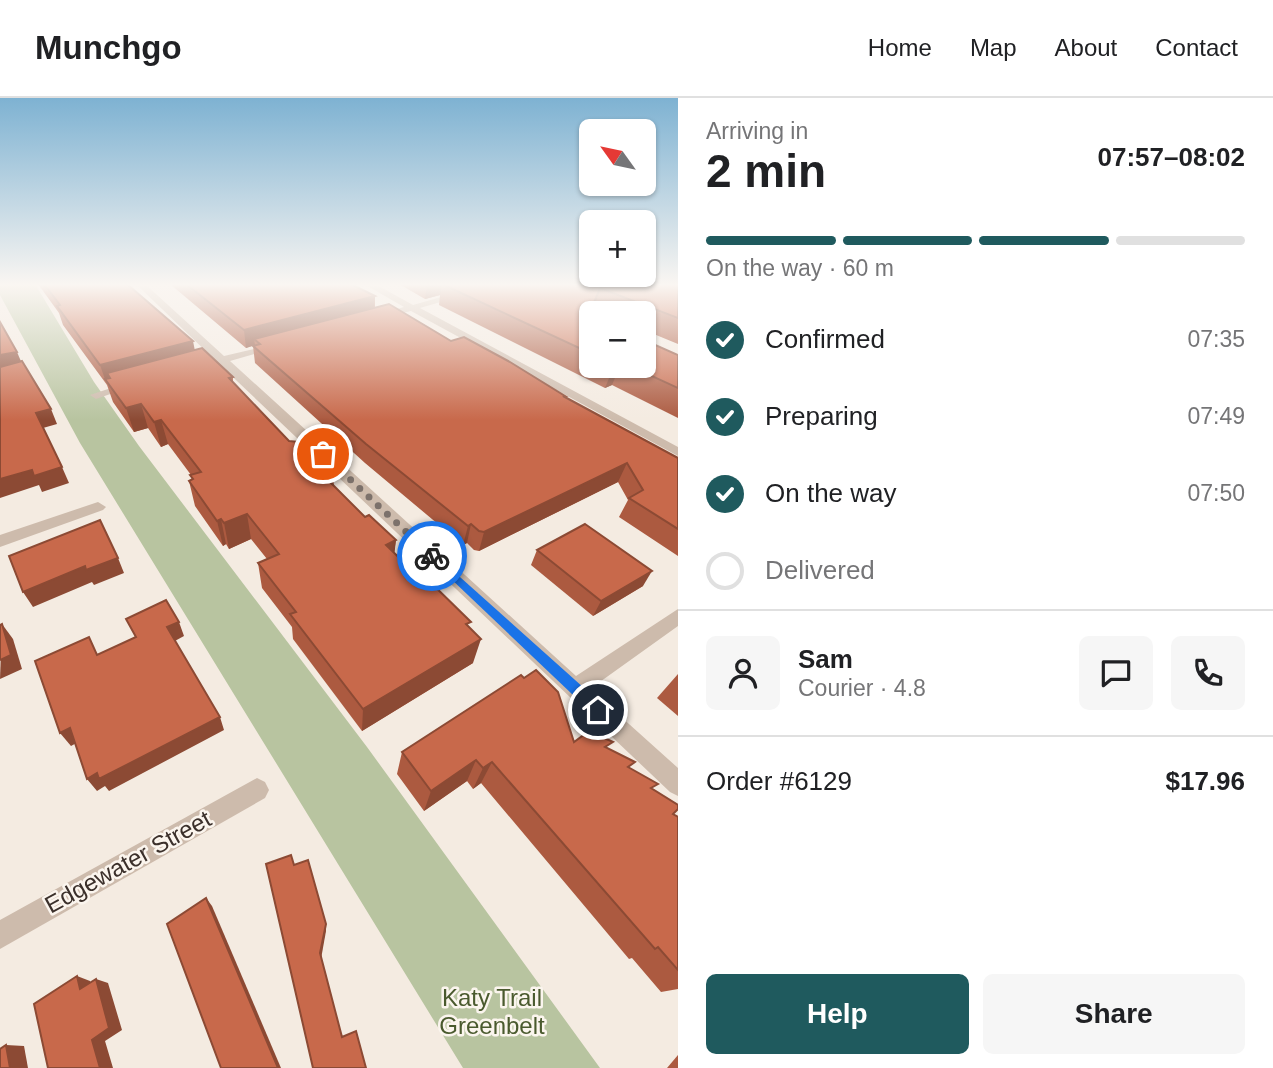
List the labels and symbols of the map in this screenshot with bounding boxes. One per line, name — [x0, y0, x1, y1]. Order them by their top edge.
north arrow — [579, 119, 656, 196]
pin — [293, 424, 353, 484]
courier — [397, 521, 467, 591]
pin — [568, 680, 628, 740]
street label: Edgewater Street — [40, 805, 216, 918]
park label: Katy Trail Greenbelt — [439, 984, 545, 1039]

